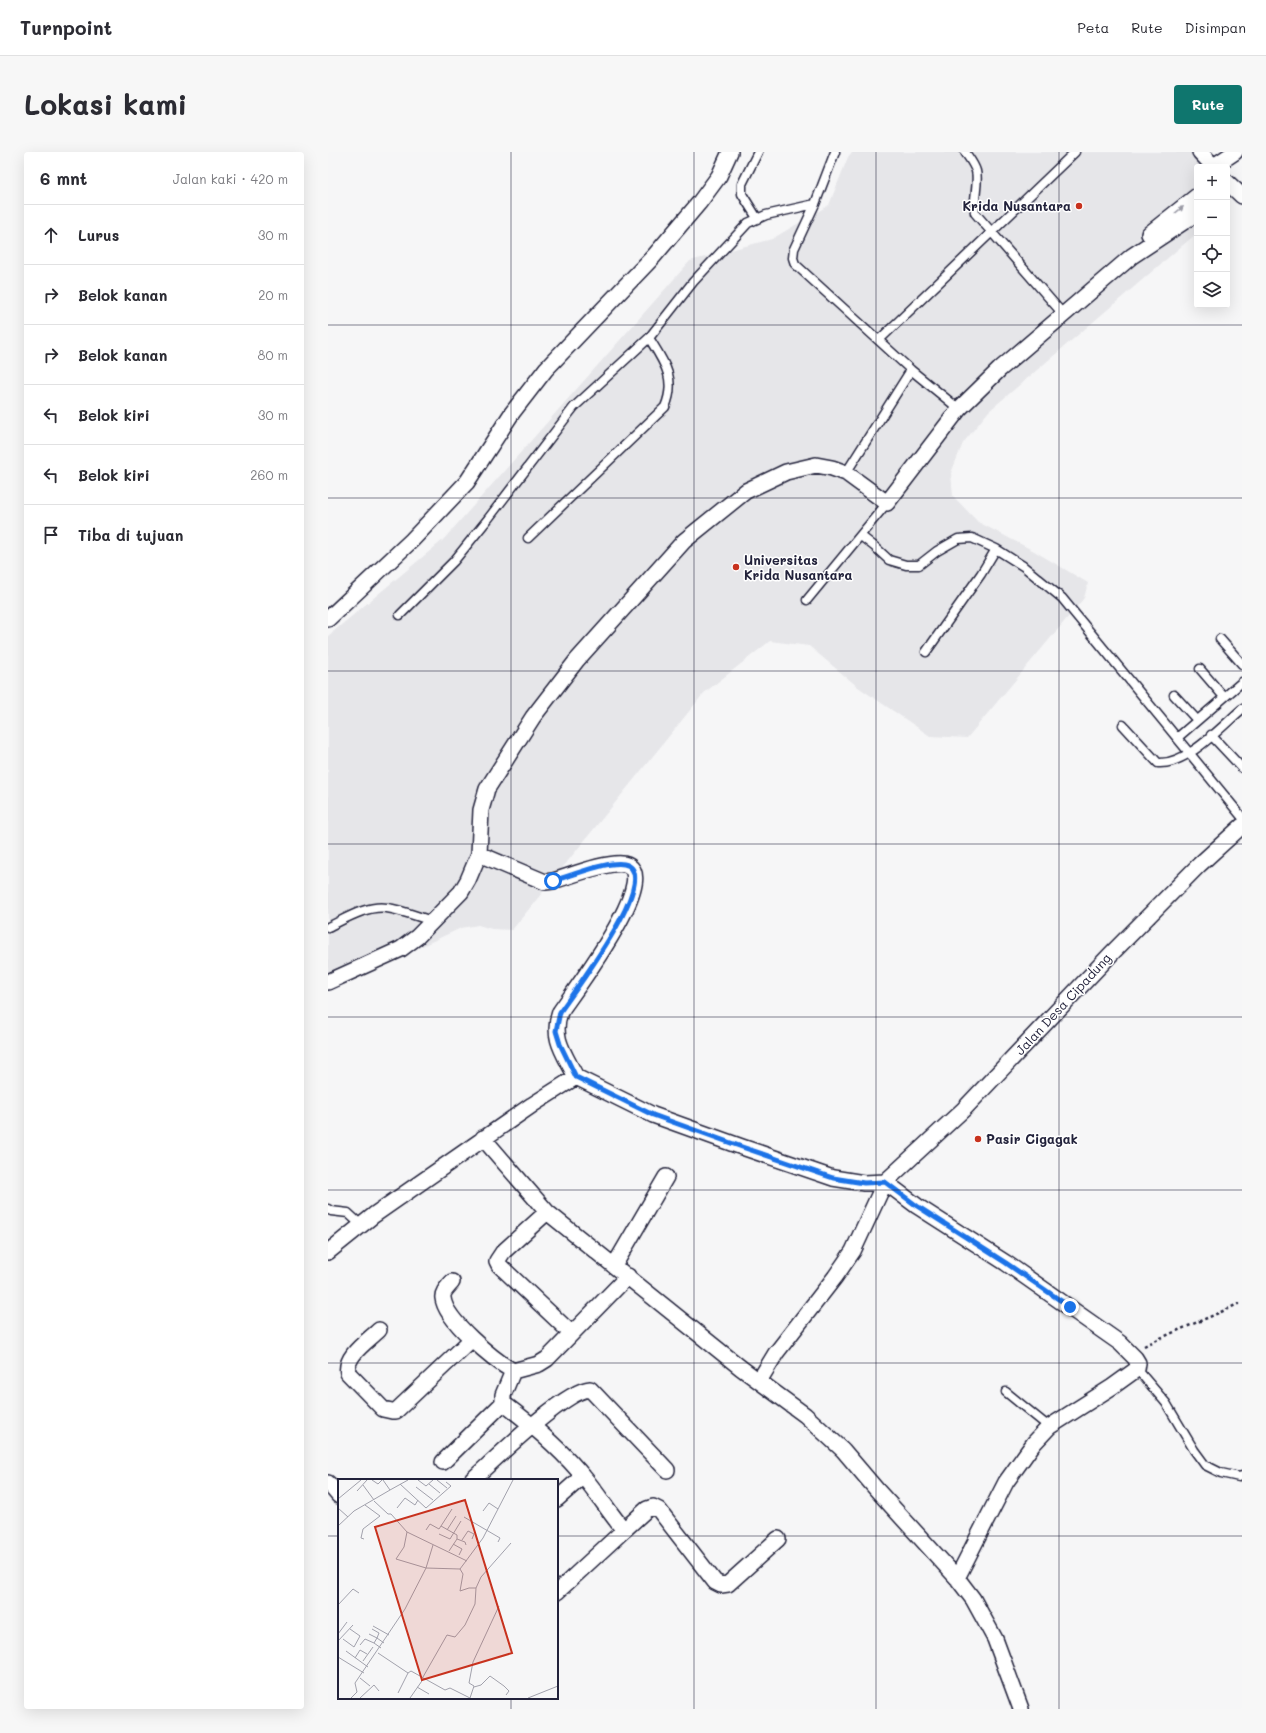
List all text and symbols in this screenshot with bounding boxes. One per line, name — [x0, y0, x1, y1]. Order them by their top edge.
text: Turnpoint — [20, 15, 112, 40]
text: Peta — [1077, 18, 1109, 37]
text: Rute — [1131, 18, 1163, 37]
text: Disimpan — [1185, 18, 1246, 37]
button: Rute — [1174, 85, 1242, 124]
text: Lokasi kami — [24, 86, 187, 122]
map controls — [1194, 164, 1230, 308]
button: + — [1194, 164, 1230, 200]
text: 6 mnt — [40, 167, 87, 189]
text: Jalan kaki · 420 m — [173, 170, 288, 187]
place label: Krida Nusantara — [963, 197, 1071, 214]
button: − — [1194, 200, 1230, 236]
marker: Krida Nusantara — [1074, 201, 1084, 211]
one-way arrow — [1174, 206, 1184, 215]
icon: ahead — [40, 224, 62, 246]
text: Lurus — [78, 225, 119, 245]
text: 30 m — [258, 226, 288, 243]
button: locate — [1194, 236, 1230, 272]
button: layers — [1194, 272, 1230, 308]
icon: right — [40, 284, 62, 306]
text: Belok kanan — [78, 285, 167, 305]
text: 20 m — [258, 286, 288, 303]
icon: right — [40, 344, 62, 366]
text: Belok kanan — [78, 345, 167, 365]
text: 80 m — [258, 346, 288, 363]
icon: left — [40, 404, 62, 426]
text: Belok kiri — [78, 405, 150, 425]
text: 30 m — [258, 406, 288, 423]
icon: left — [40, 464, 62, 486]
text: Belok kiri — [78, 465, 150, 485]
text: 260 m — [250, 466, 288, 483]
icon: arrive — [40, 524, 62, 546]
text: Tiba di tujuan — [78, 525, 183, 545]
place label: Universitas Krida Nusantara — [744, 551, 852, 583]
marker: Universitas Krida Nusantara — [731, 562, 741, 572]
route start — [544, 872, 562, 890]
street label: Jalan Desa Cipadung — [1011, 949, 1114, 1058]
place label: Pasir Cigagak — [986, 1130, 1078, 1147]
marker: Pasir Cigagak — [973, 1134, 983, 1144]
route end — [1061, 1298, 1079, 1316]
inset map — [338, 1479, 558, 1699]

